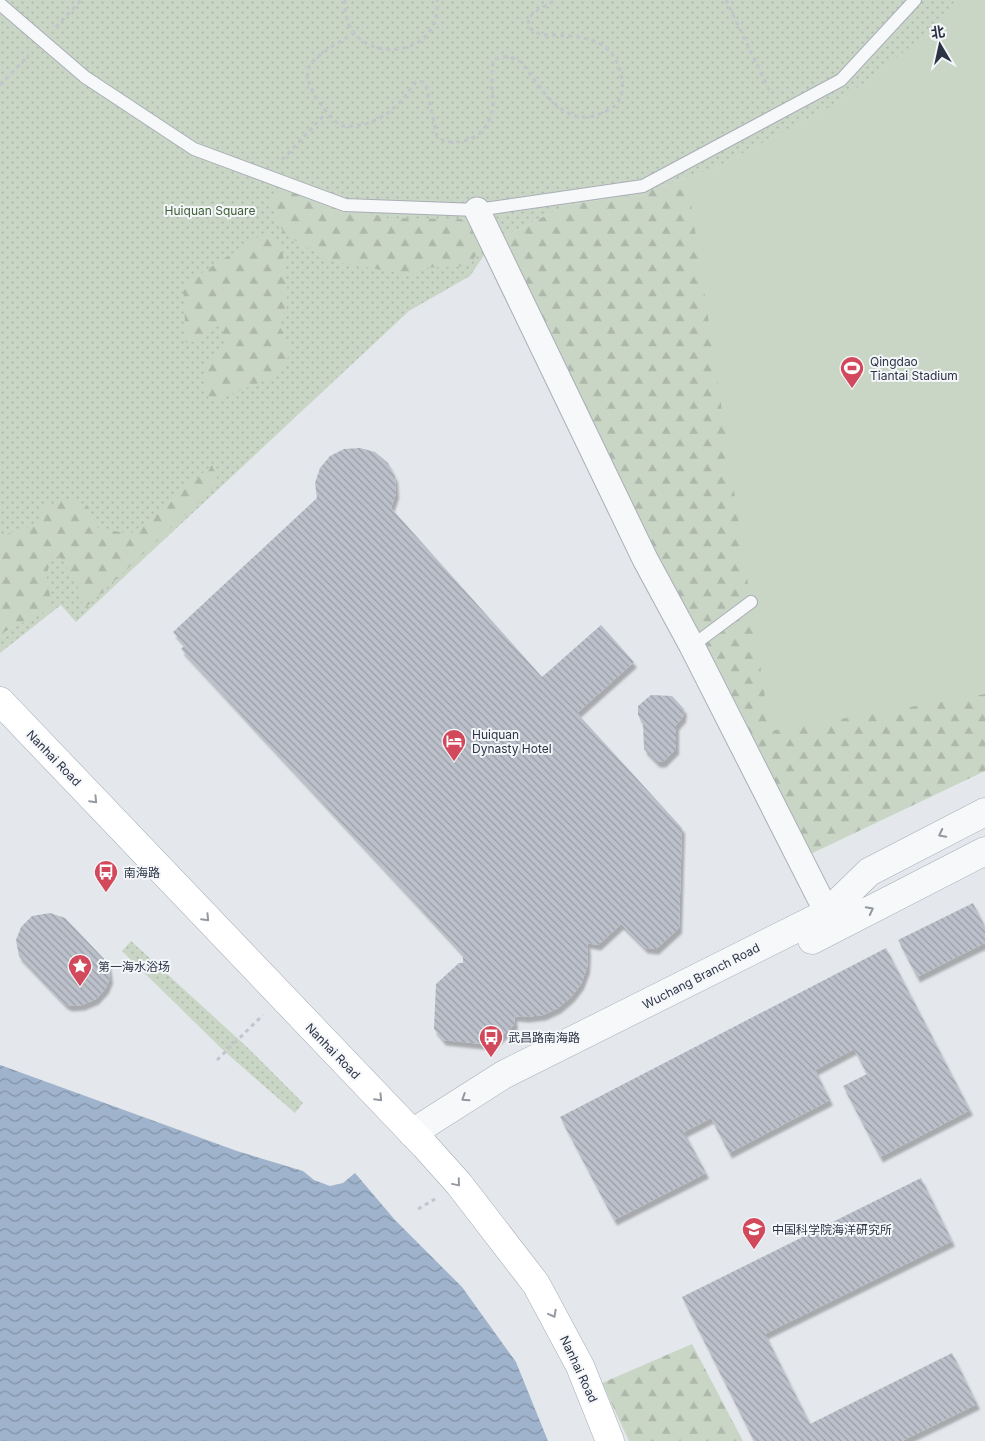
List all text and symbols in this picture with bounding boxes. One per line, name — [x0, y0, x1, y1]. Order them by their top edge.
north arrow — [915, 20, 965, 70]
text: 北 — [930, 22, 946, 41]
park label: Huiquan Square — [165, 203, 255, 218]
place label: Qingdao Tiantai Stadium — [870, 354, 958, 383]
sports icon: Qingdao Tiantai Stadium — [839, 355, 865, 389]
street label: Nanhai Road — [24, 727, 84, 789]
place label: Huiquan Dynasty Hotel — [472, 727, 552, 756]
hotel icon: Huiquan Dynasty Hotel — [441, 728, 467, 762]
one-way arrow — [88, 794, 97, 803]
one-way arrow — [938, 828, 947, 838]
bus stop icon: 南海路 — [93, 859, 119, 893]
place label: 南海路 — [124, 865, 160, 880]
one-way arrow — [865, 906, 874, 916]
one-way arrow — [200, 912, 209, 921]
street label: Wuchang Branch Road — [640, 940, 762, 1012]
place icon: 第一海水浴场 — [67, 953, 93, 987]
place label: 第一海水浴场 — [98, 959, 170, 974]
street label: Nanhai Road — [303, 1020, 363, 1082]
bus stop icon: 武昌路南海路 — [478, 1024, 504, 1058]
place label: 武昌路南海路 — [508, 1030, 580, 1045]
one-way arrow — [461, 1092, 471, 1101]
one-way arrow — [373, 1093, 382, 1102]
one-way arrow — [452, 1177, 460, 1186]
school or university icon: 中国科学院海洋研究所 — [741, 1216, 767, 1250]
place label: 中国科学院海洋研究所 — [772, 1222, 892, 1237]
one-way arrow — [546, 1309, 556, 1318]
street label: Nanhai Road — [557, 1333, 601, 1405]

